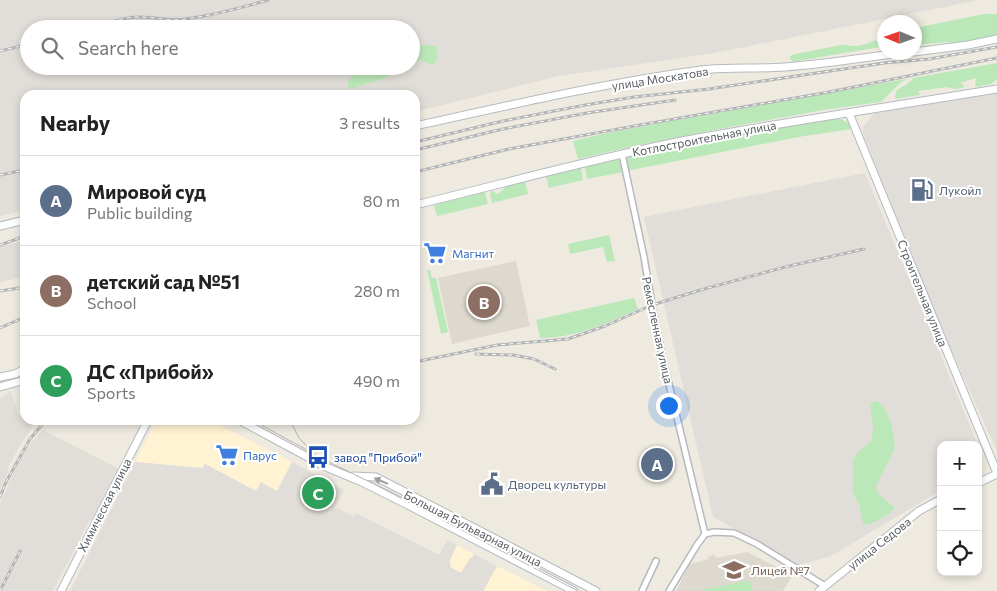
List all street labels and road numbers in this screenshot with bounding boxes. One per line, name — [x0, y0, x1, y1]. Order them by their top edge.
street label: улица Москатова — [611, 63, 709, 93]
street label: Котлостроительная улица — [631, 117, 777, 159]
street label: Строительная улица — [895, 237, 951, 349]
street label: Ремесленная улица — [640, 275, 676, 385]
street label: Химическая улица — [74, 456, 134, 554]
street label: Большая Бульварная улица — [402, 487, 544, 569]
street label: улица Седова — [845, 514, 913, 572]

